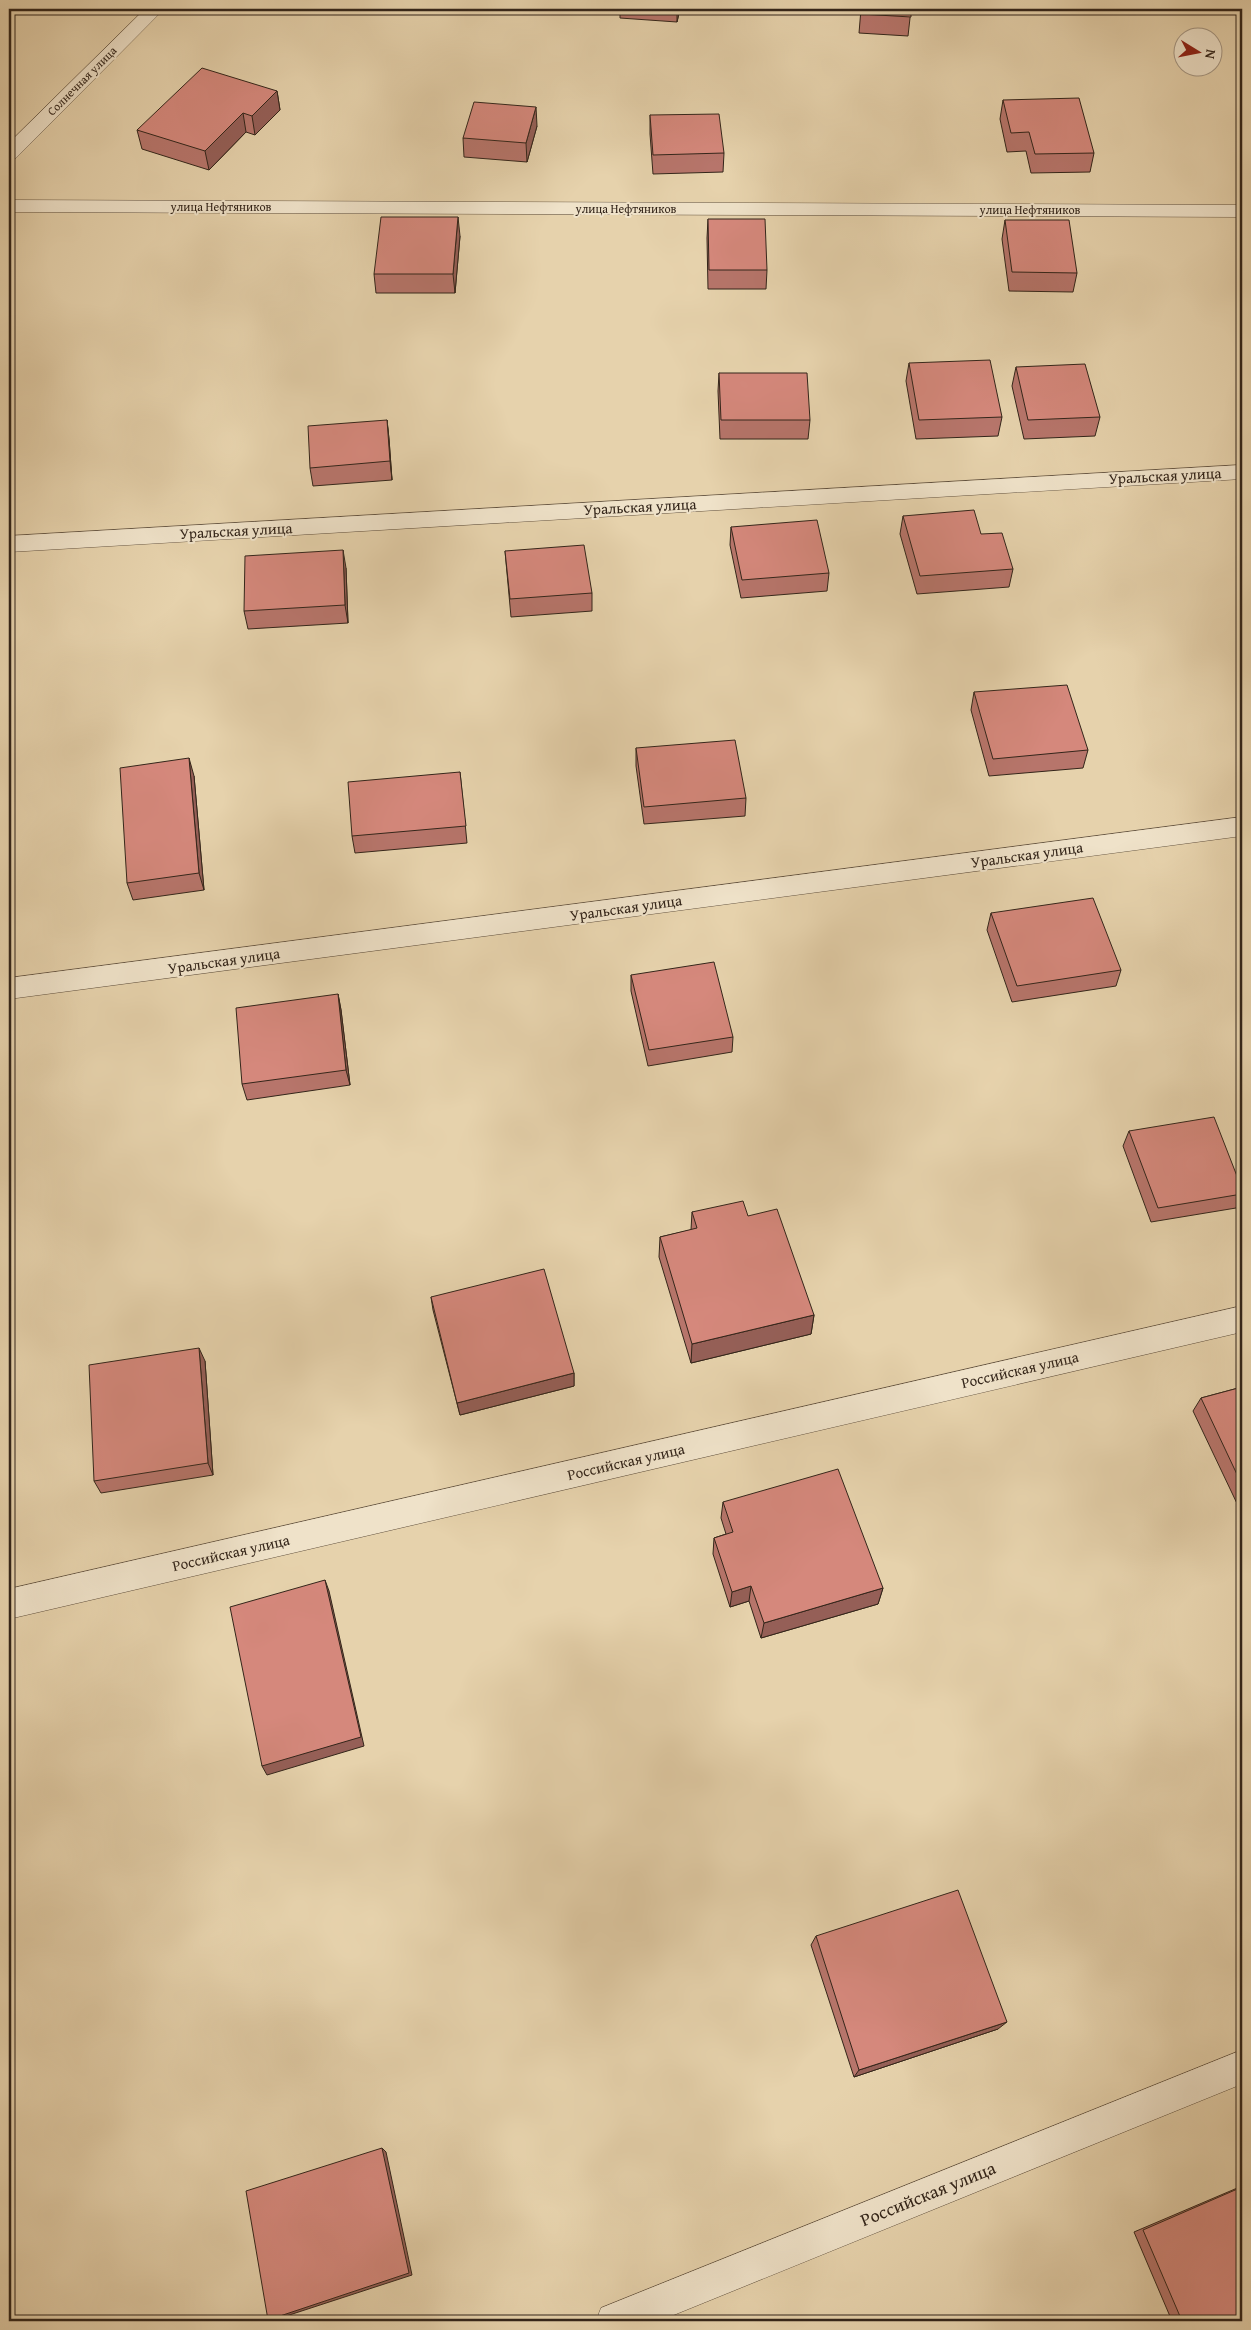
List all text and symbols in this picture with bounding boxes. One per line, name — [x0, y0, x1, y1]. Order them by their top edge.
north arrow — [1174, 28, 1224, 78]
street label: Солнечная улица — [43, 42, 120, 119]
text: N — [1200, 48, 1221, 61]
street label: улица Нефтяников — [170, 198, 272, 215]
street label: улица Нефтяников — [575, 200, 677, 217]
street label: улица Нефтяников — [979, 201, 1081, 218]
street label: Уральская улица — [1108, 462, 1223, 489]
street label: Уральская улица — [583, 493, 698, 520]
street label: Уральская улица — [179, 517, 294, 544]
street label: Уральская улица — [970, 836, 1085, 873]
street label: Уральская улица — [569, 889, 684, 926]
street label: Уральская улица — [167, 942, 282, 979]
street label: Российская улица — [959, 1346, 1081, 1393]
street label: Российская улица — [565, 1438, 687, 1485]
street label: Российская улица — [170, 1529, 292, 1576]
street label: Российская улица — [856, 2154, 1000, 2233]

